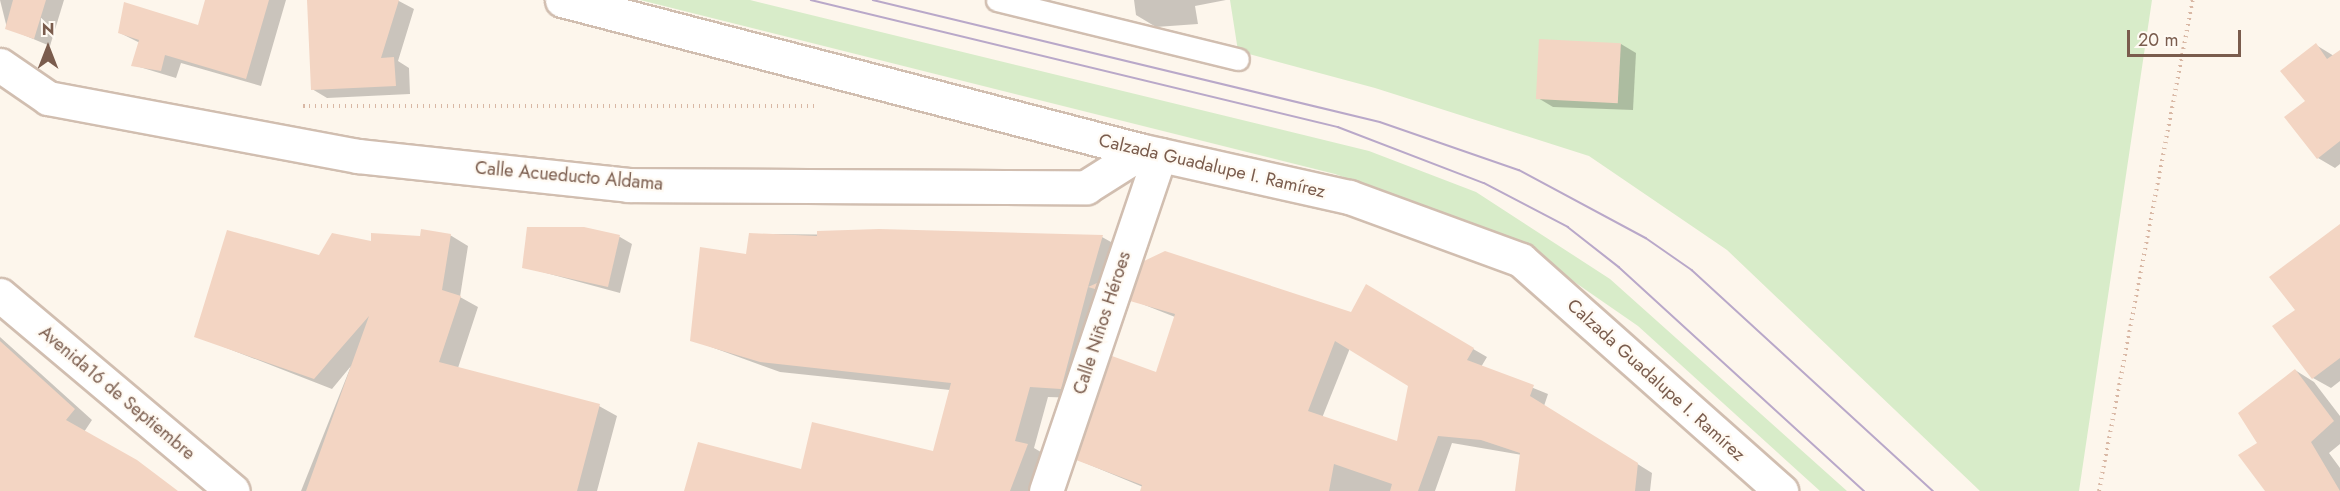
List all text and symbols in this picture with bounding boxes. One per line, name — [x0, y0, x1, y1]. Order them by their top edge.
north arrow — [18, 18, 78, 78]
text: N — [42, 18, 54, 41]
scale bar — [2130, 18, 2244, 56]
text: 20 m — [2138, 27, 2178, 53]
street label: Calzada Guadalupe I. Ramírez — [1097, 129, 1327, 203]
street label: Calle Acueducto Aldama — [474, 157, 664, 195]
street label: Calle Niños Héroes — [1069, 249, 1135, 397]
street label: Calzada Guadalupe I. Ramírez — [1563, 294, 1749, 466]
street label: Avenida16 de Septiembre — [35, 321, 199, 465]

